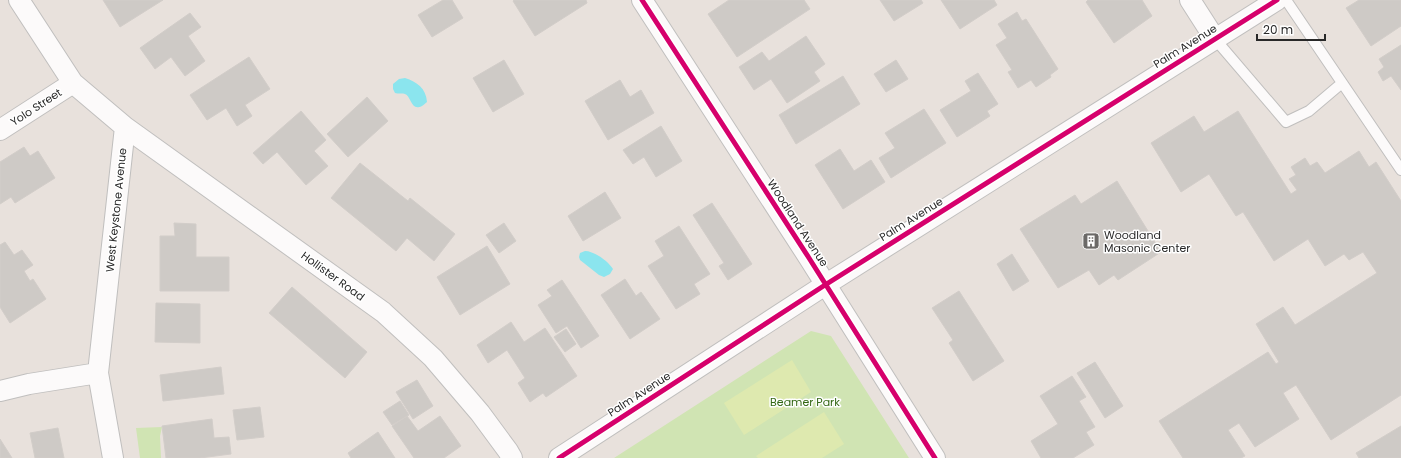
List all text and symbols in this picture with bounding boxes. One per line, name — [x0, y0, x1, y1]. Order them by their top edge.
scale bar — [1257, 16, 1325, 42]
street label: Palm Avenue — [1150, 20, 1220, 72]
text: 20 m — [1263, 21, 1293, 38]
street label: Yolo Street — [7, 84, 65, 130]
street label: West Keystone Avenue — [102, 147, 130, 273]
street label: Woodland Avenue — [764, 176, 832, 270]
street label: Palm Avenue — [876, 193, 946, 245]
place label: Woodland Masonic Center — [1104, 227, 1190, 256]
building icon: Woodland Masonic Center — [1081, 231, 1101, 251]
street label: Hollister Road — [298, 247, 368, 305]
street label: Palm Avenue — [604, 368, 674, 420]
park label: Beamer Park — [770, 394, 840, 410]

